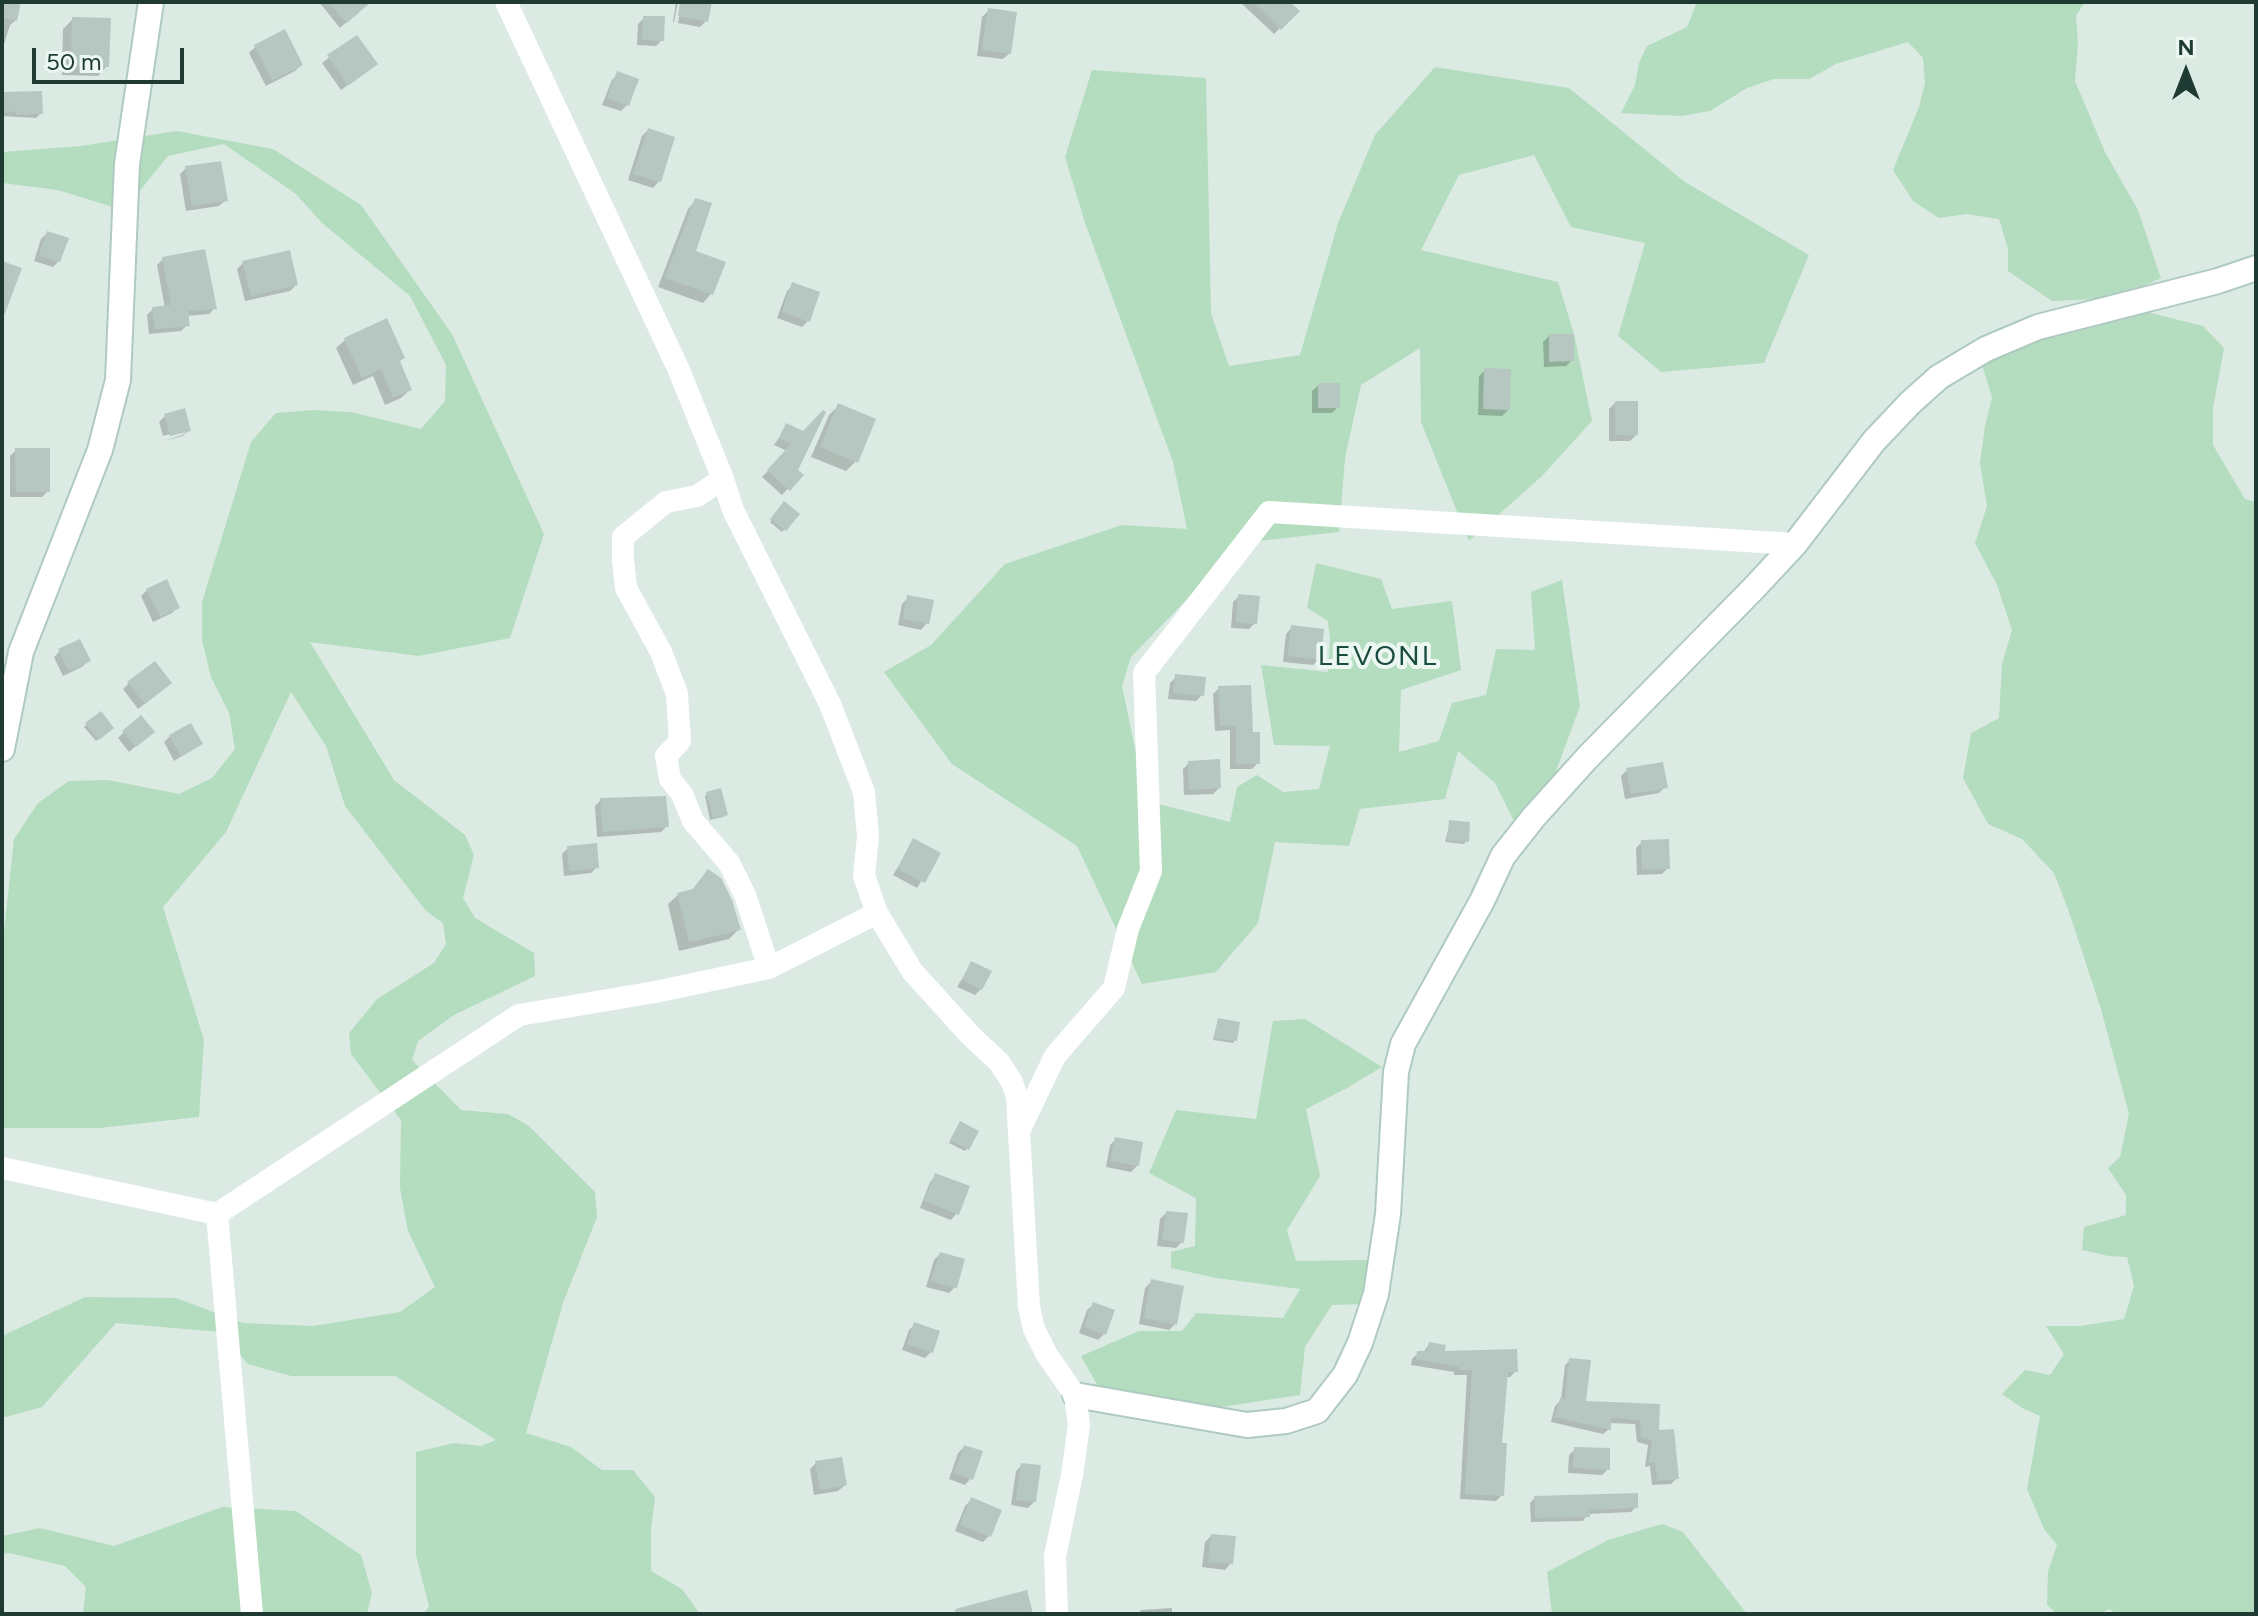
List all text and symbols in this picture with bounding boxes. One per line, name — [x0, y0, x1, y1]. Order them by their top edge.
scale bar — [36, 32, 188, 82]
north arrow — [2146, 32, 2226, 112]
text: N — [2177, 34, 2195, 61]
text: 50 m — [46, 47, 102, 76]
district label: LEVONL — [1318, 640, 1438, 674]

